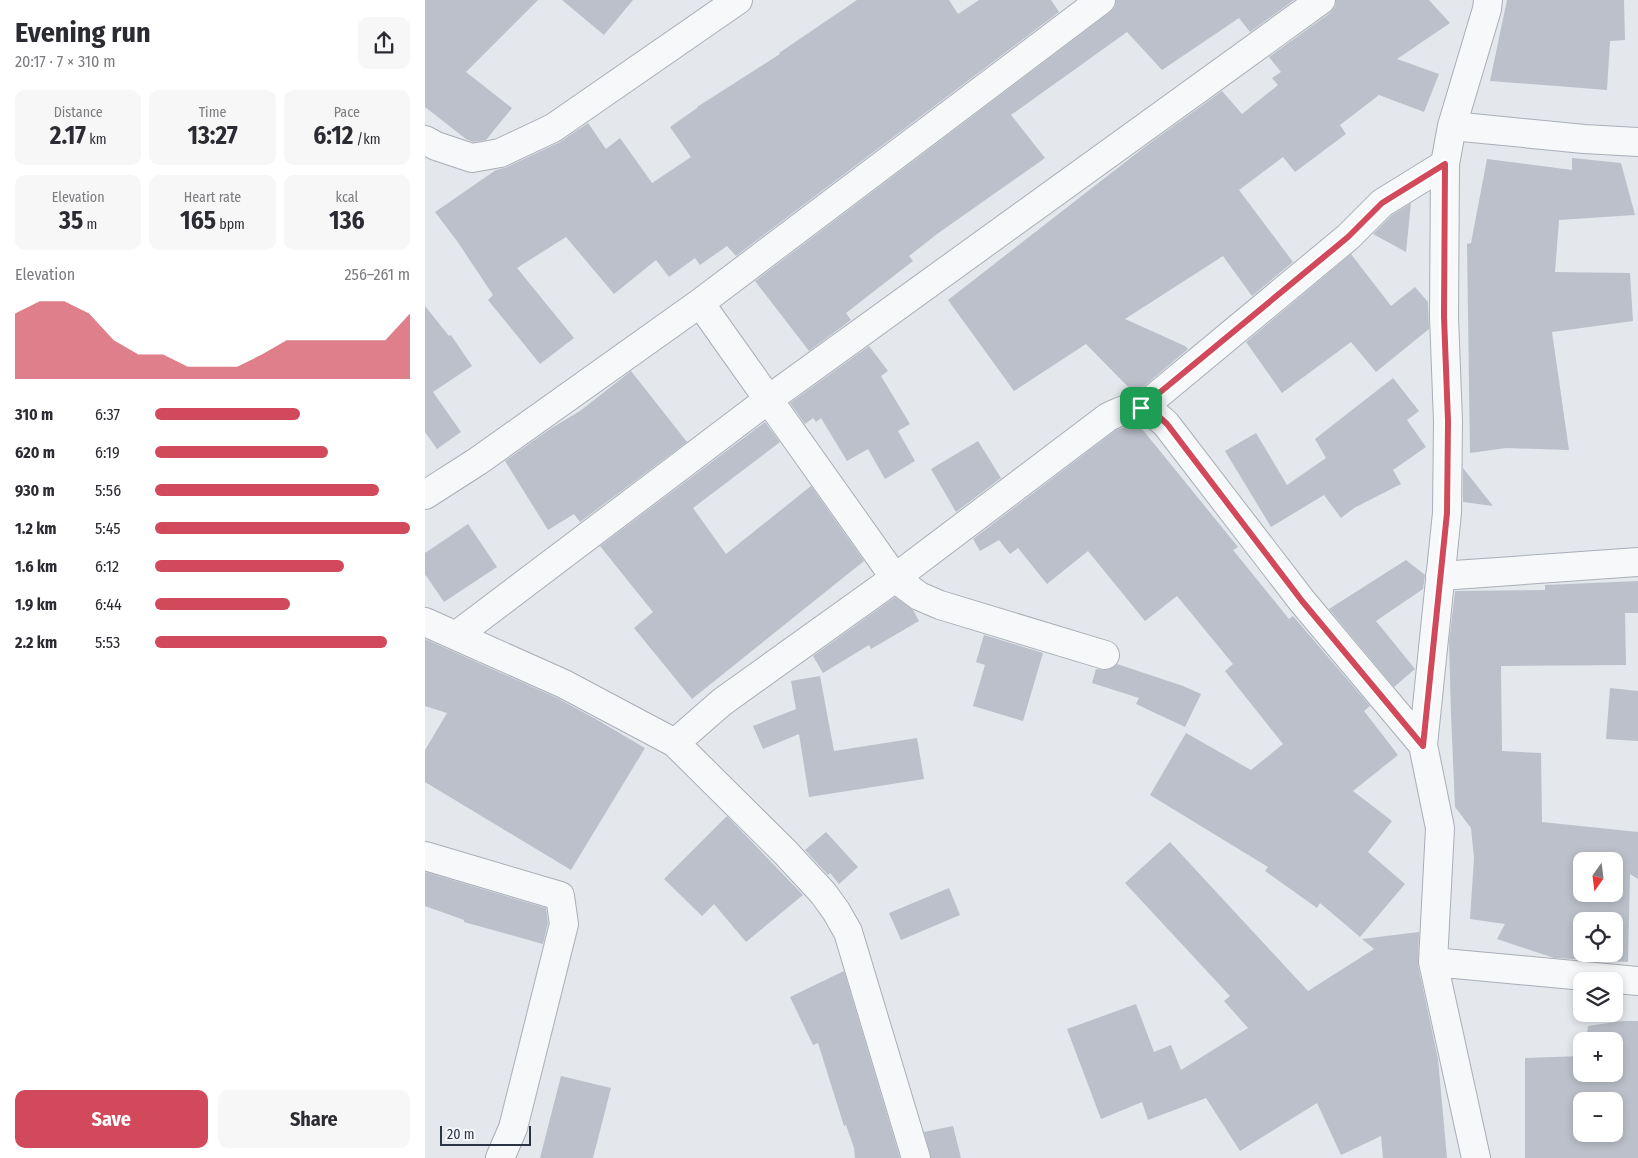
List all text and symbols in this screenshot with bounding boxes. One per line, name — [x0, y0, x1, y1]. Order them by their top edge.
text: Evening run — [15, 16, 151, 49]
button: share — [358, 17, 410, 69]
text: 20:17 · 7 × 310 m — [15, 52, 115, 71]
text: Distance — [54, 104, 103, 121]
text: Time — [199, 104, 226, 121]
text: Pace — [334, 104, 360, 121]
text: 2.17 — [50, 121, 86, 151]
text: 13:27 — [187, 121, 238, 151]
text: 6:12 — [313, 121, 353, 151]
text: km — [86, 131, 106, 148]
text: /km — [353, 131, 380, 148]
text: Elevation — [52, 189, 105, 206]
text: Heart rate — [184, 189, 241, 206]
text: kcal — [335, 189, 358, 206]
text: 35 — [59, 206, 83, 236]
text: 165 — [180, 206, 216, 236]
text: 136 — [329, 206, 365, 236]
text: m — [83, 216, 97, 233]
text: bpm — [216, 216, 245, 233]
text: Elevation — [15, 265, 75, 284]
text: 256–261 m — [344, 265, 410, 284]
pin — [1120, 387, 1162, 429]
icon: arrive — [1127, 394, 1155, 422]
text: 310 m — [15, 405, 53, 424]
text: 6:37 — [95, 405, 120, 424]
text: 620 m — [15, 443, 55, 462]
text: 6:19 — [95, 443, 120, 462]
text: 930 m — [15, 481, 55, 500]
text: 5:56 — [95, 481, 121, 500]
text: 1.2 km — [15, 519, 57, 538]
text: 5:45 — [95, 519, 121, 538]
text: 1.6 km — [15, 557, 57, 576]
text: 6:12 — [95, 557, 119, 576]
text: 1.9 km — [15, 595, 57, 614]
text: 6:44 — [95, 595, 122, 614]
text: 2.2 km — [15, 633, 57, 652]
text: 5:53 — [95, 633, 120, 652]
north arrow — [1573, 852, 1623, 902]
map controls — [1573, 852, 1623, 1142]
button: locate — [1573, 912, 1623, 962]
button: layers — [1573, 972, 1623, 1022]
button: + — [1573, 1032, 1623, 1082]
button: Save — [15, 1090, 208, 1148]
button: Share — [218, 1090, 410, 1148]
button: − — [1573, 1092, 1623, 1142]
scale bar — [440, 1123, 531, 1146]
text: 20 m — [447, 1126, 475, 1143]

